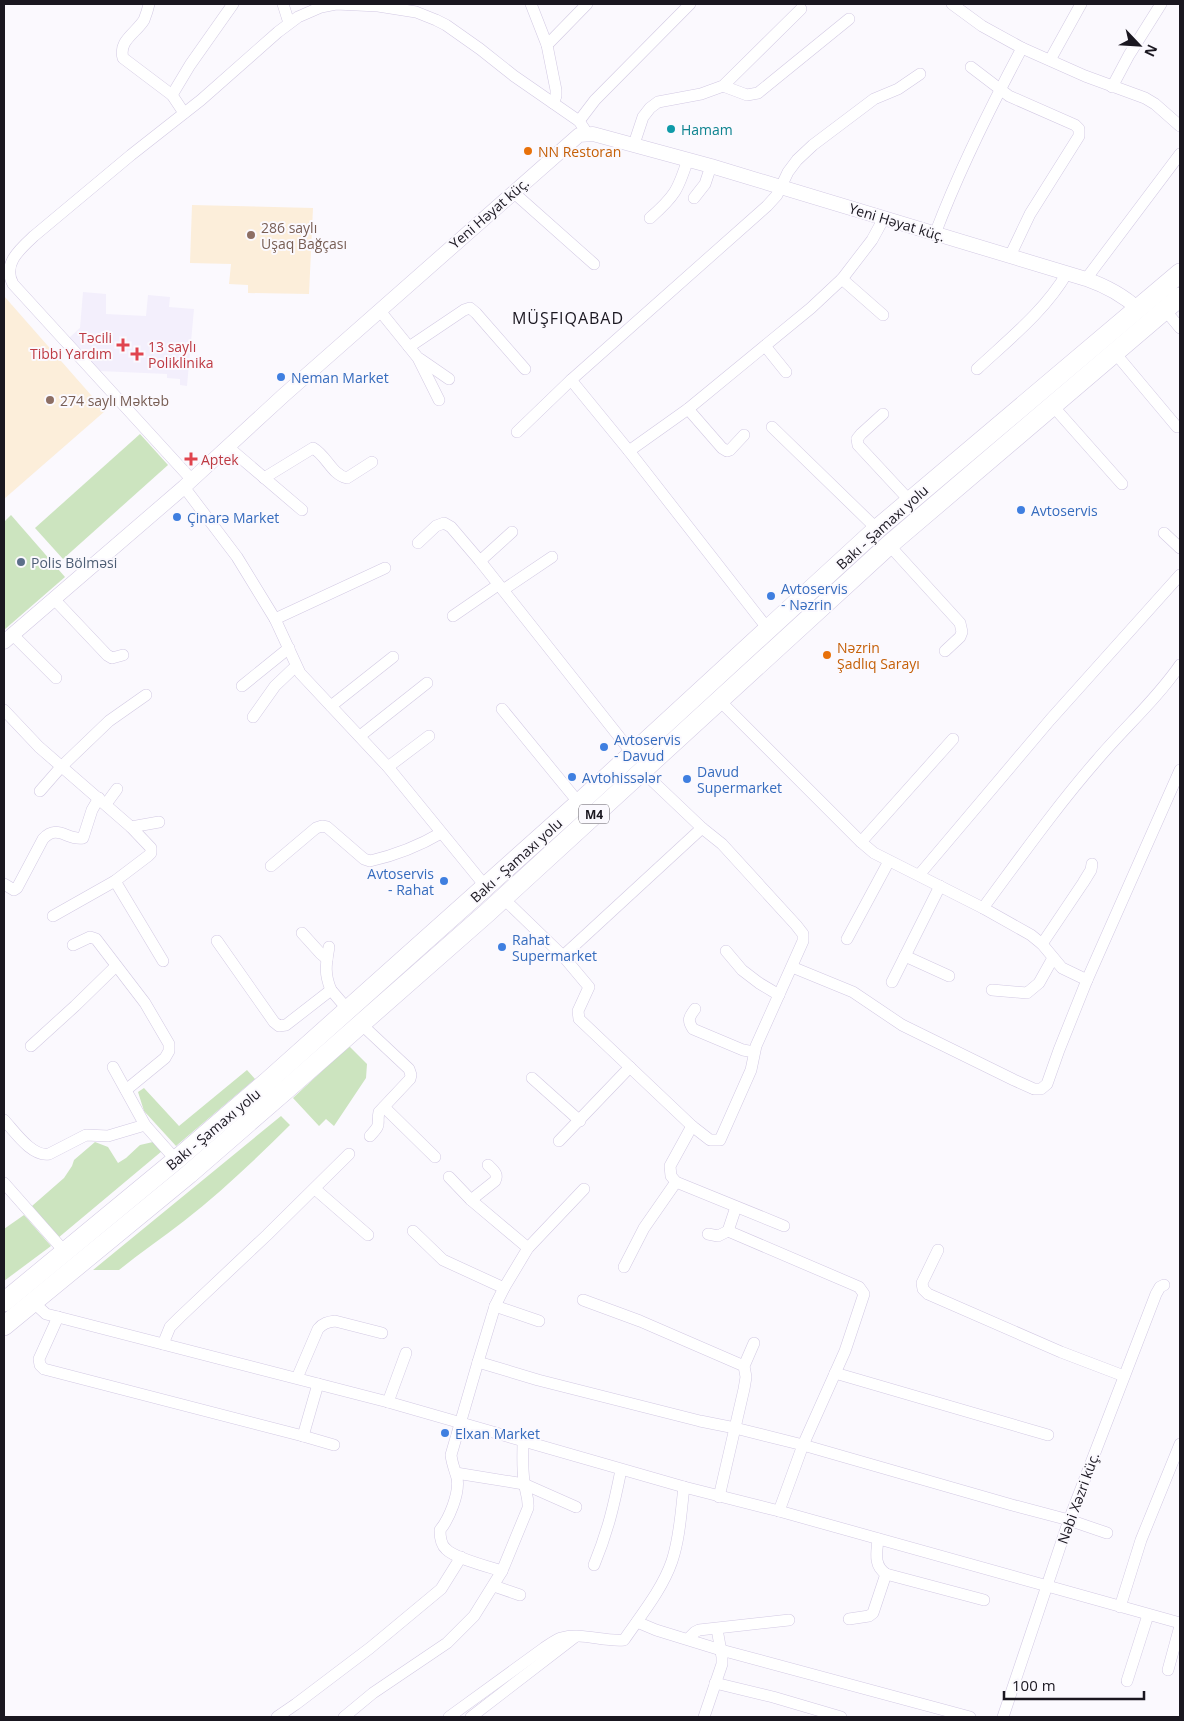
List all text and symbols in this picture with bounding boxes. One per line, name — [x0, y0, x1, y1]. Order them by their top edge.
north arrow — [1114, 20, 1164, 70]
text: N — [1140, 42, 1162, 60]
place label: Hamam — [681, 120, 733, 139]
marker: Hamam — [665, 123, 677, 135]
place label: NN Restoran — [538, 142, 621, 161]
marker: NN Restoran — [522, 145, 534, 157]
street label: Yeni Həyat küç. — [445, 173, 533, 253]
street label: Yeni Həyat küç. — [847, 198, 947, 246]
place label: 286 saylı Uşaq Bağçası — [261, 218, 347, 253]
marker: 286 saylı Uşaq Bağçası — [245, 229, 257, 241]
district label: MÜŞFIQABAD — [512, 307, 624, 329]
place label: Təcili Tibbi Yardım — [30, 328, 112, 363]
place label: 13 saylı Poliklinika — [148, 337, 214, 372]
marker: Təcili Tibbi Yardım — [116, 338, 130, 352]
marker: 13 saylı Poliklinika — [130, 347, 144, 361]
place label: Neman Market — [291, 368, 389, 387]
marker: Neman Market — [275, 371, 287, 383]
place label: 274 saylı Məktəb — [60, 391, 169, 410]
marker: 274 saylı Məktəb — [44, 394, 56, 406]
place label: Aptek — [201, 450, 239, 469]
marker: Aptek — [185, 453, 197, 465]
street label: Bakı - Şamaxı yolu — [832, 481, 932, 573]
place label: Avtoservis — [1031, 501, 1098, 520]
marker: Avtoservis — [1015, 504, 1027, 516]
place label: Çinarə Market — [187, 508, 279, 527]
marker: Çinarə Market — [171, 511, 183, 523]
place label: Polis Bölməsi — [31, 553, 117, 572]
marker: Polis Bölməsi — [15, 556, 27, 568]
place label: Avtoservis - Nəzrin — [781, 579, 848, 614]
marker: Avtoservis - Nəzrin — [765, 590, 777, 602]
place label: Nəzrin Şadlıq Sarayı — [837, 638, 920, 673]
marker: Nəzrin Şadlıq Sarayı — [821, 649, 833, 661]
place label: Avtoservis - Davud — [614, 730, 681, 765]
marker: Avtoservis - Davud — [598, 741, 610, 753]
place label: Davud Supermarket — [697, 762, 782, 797]
place label: Avtohissələr — [582, 768, 662, 787]
marker: Avtohissələr — [566, 771, 578, 783]
marker: Davud Supermarket — [681, 773, 693, 785]
road number: M4 — [579, 804, 609, 824]
street label: Bakı - Şamaxı yolu — [466, 814, 566, 906]
place label: Avtoservis - Rahat — [367, 864, 434, 899]
marker: Avtoservis - Rahat — [438, 875, 450, 887]
place label: Rahat Supermarket — [512, 930, 597, 965]
marker: Rahat Supermarket — [496, 941, 508, 953]
street label: Bakı - Şamaxı yolu — [162, 1084, 264, 1174]
place label: Elxan Market — [455, 1424, 540, 1443]
marker: Elxan Market — [439, 1427, 451, 1439]
street label: Nəbi Xəzri küç. — [1053, 1450, 1103, 1546]
scale bar — [1004, 1668, 1144, 1700]
text: 100 m — [1012, 1675, 1056, 1695]

